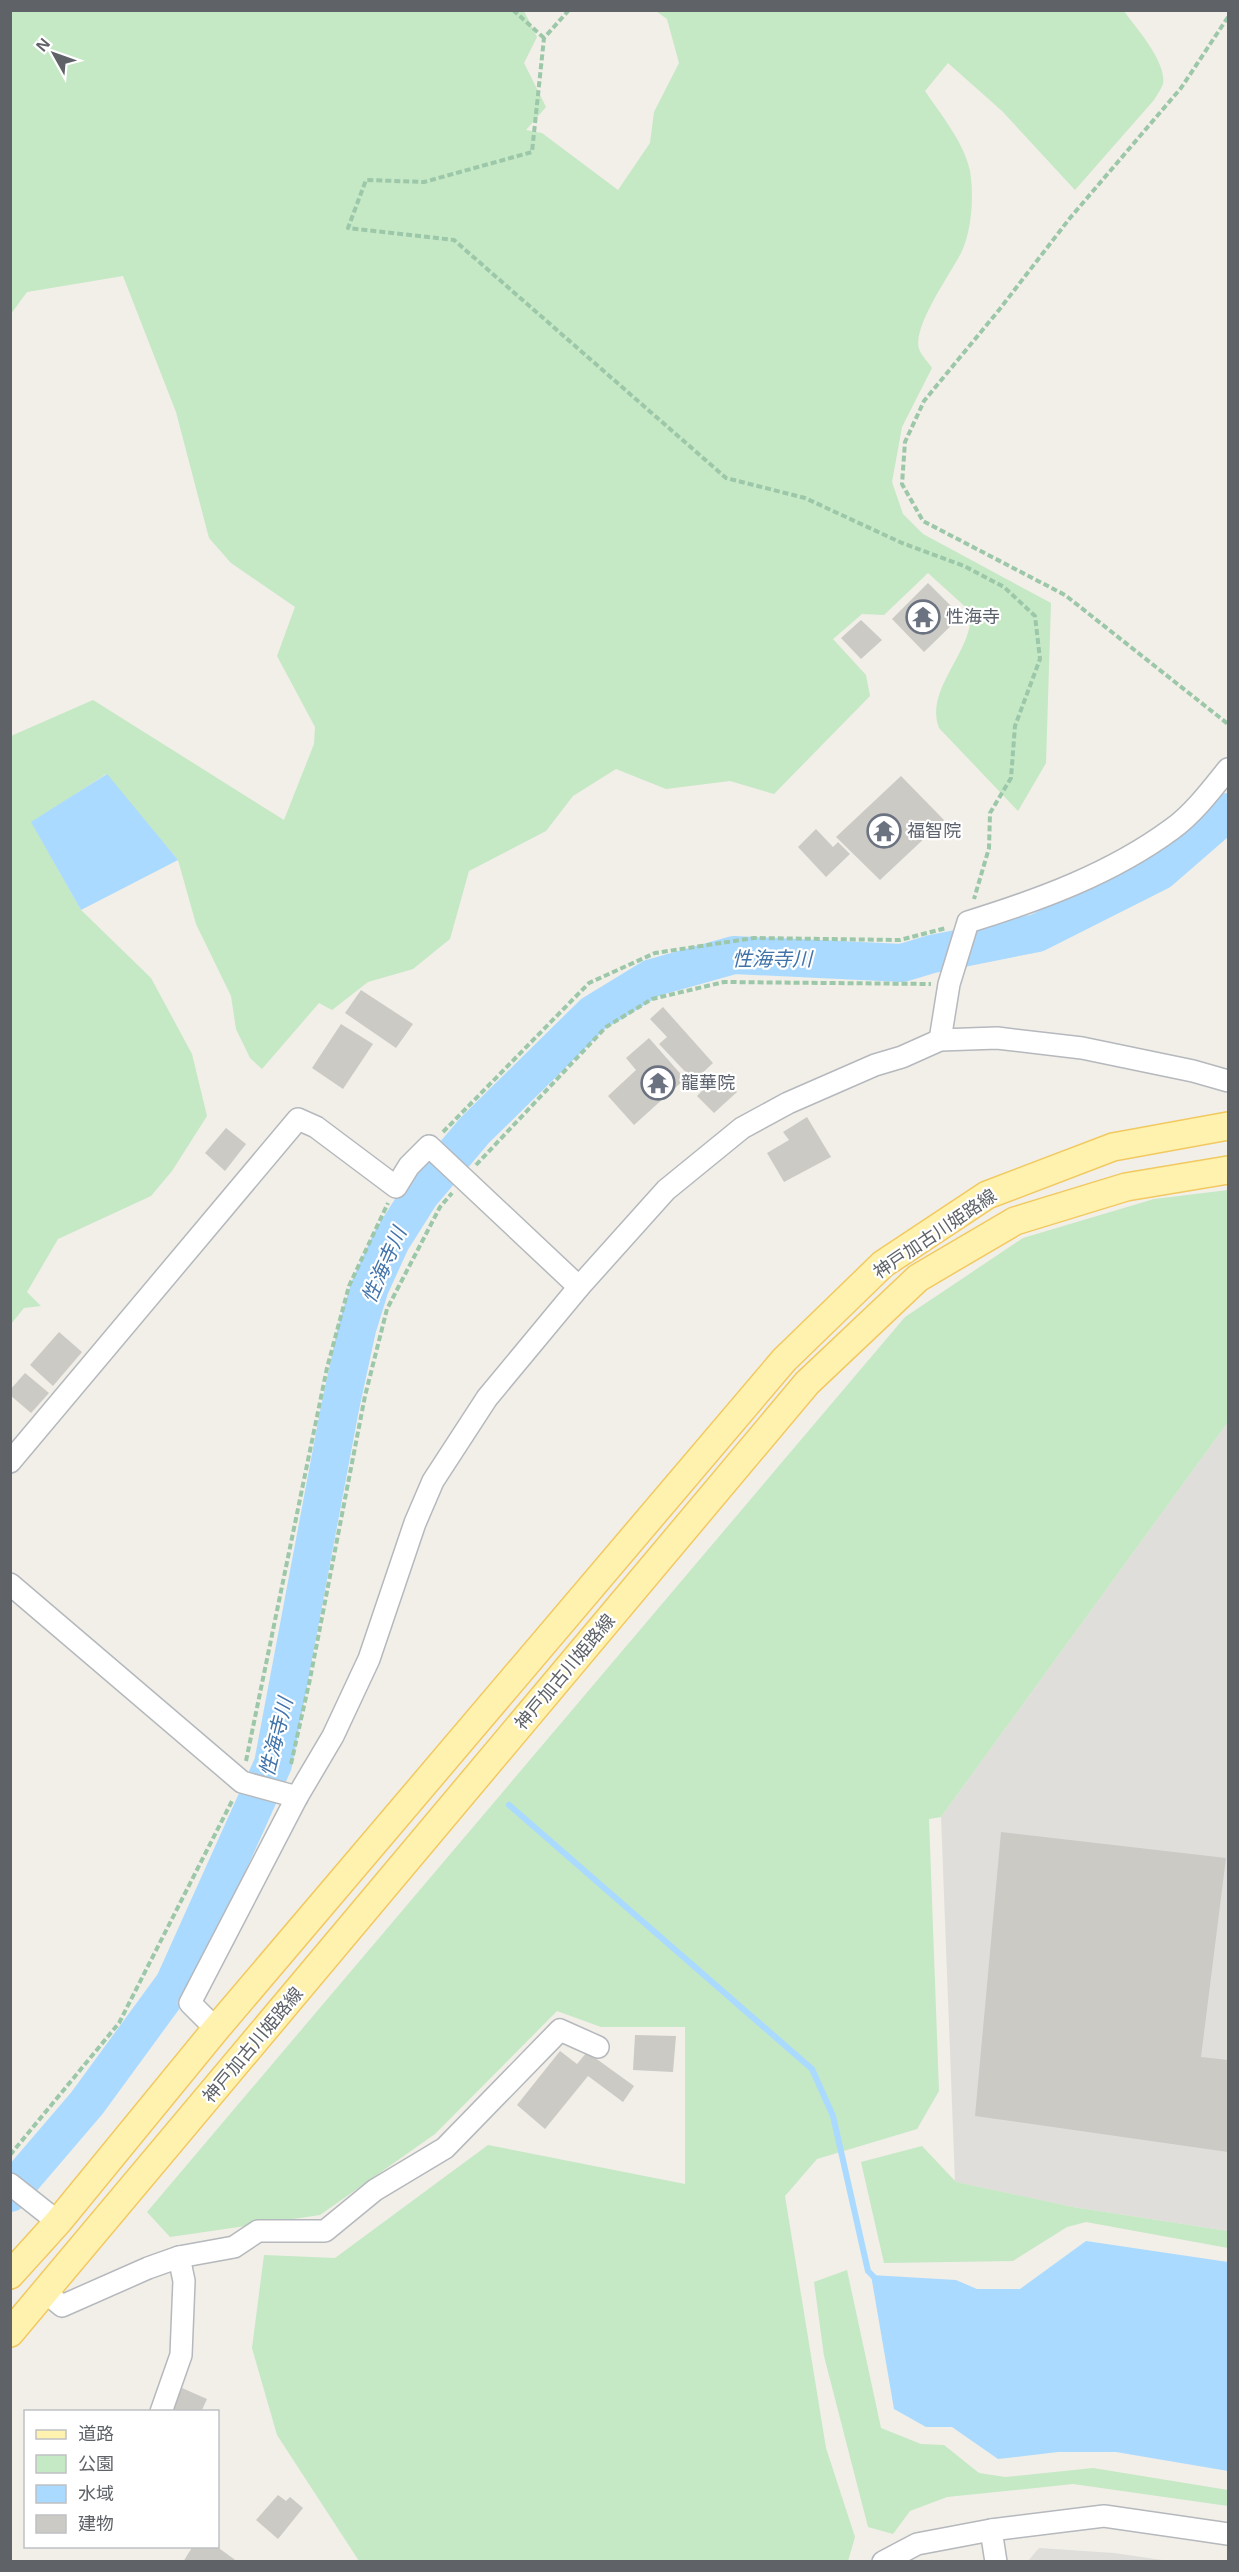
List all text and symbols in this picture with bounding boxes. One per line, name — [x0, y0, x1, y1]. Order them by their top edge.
north arrow — [24, 24, 84, 84]
text: N — [33, 35, 53, 55]
temple icon: 性海寺 — [905, 599, 941, 635]
place label: 性海寺 — [946, 607, 1000, 627]
temple icon: 福智院 — [866, 813, 902, 849]
place label: 福智院 — [907, 821, 961, 841]
water label: 性海寺川 — [732, 948, 814, 970]
temple icon: 龍華院 — [640, 1065, 676, 1101]
place label: 龍華院 — [681, 1073, 735, 1093]
street label: 神戸加古川姫路線 — [870, 1185, 1000, 1283]
water label: 性海寺川 — [358, 1222, 411, 1306]
street label: 神戸加古川姫路線 — [511, 1610, 619, 1734]
water label: 性海寺川 — [256, 1694, 297, 1778]
street label: 神戸加古川姫路線 — [199, 1983, 307, 2107]
legend — [24, 2410, 219, 2548]
text: 道路 — [78, 2424, 114, 2444]
text: 公園 — [78, 2454, 114, 2474]
text: 水域 — [78, 2484, 114, 2504]
text: 建物 — [78, 2514, 114, 2534]

